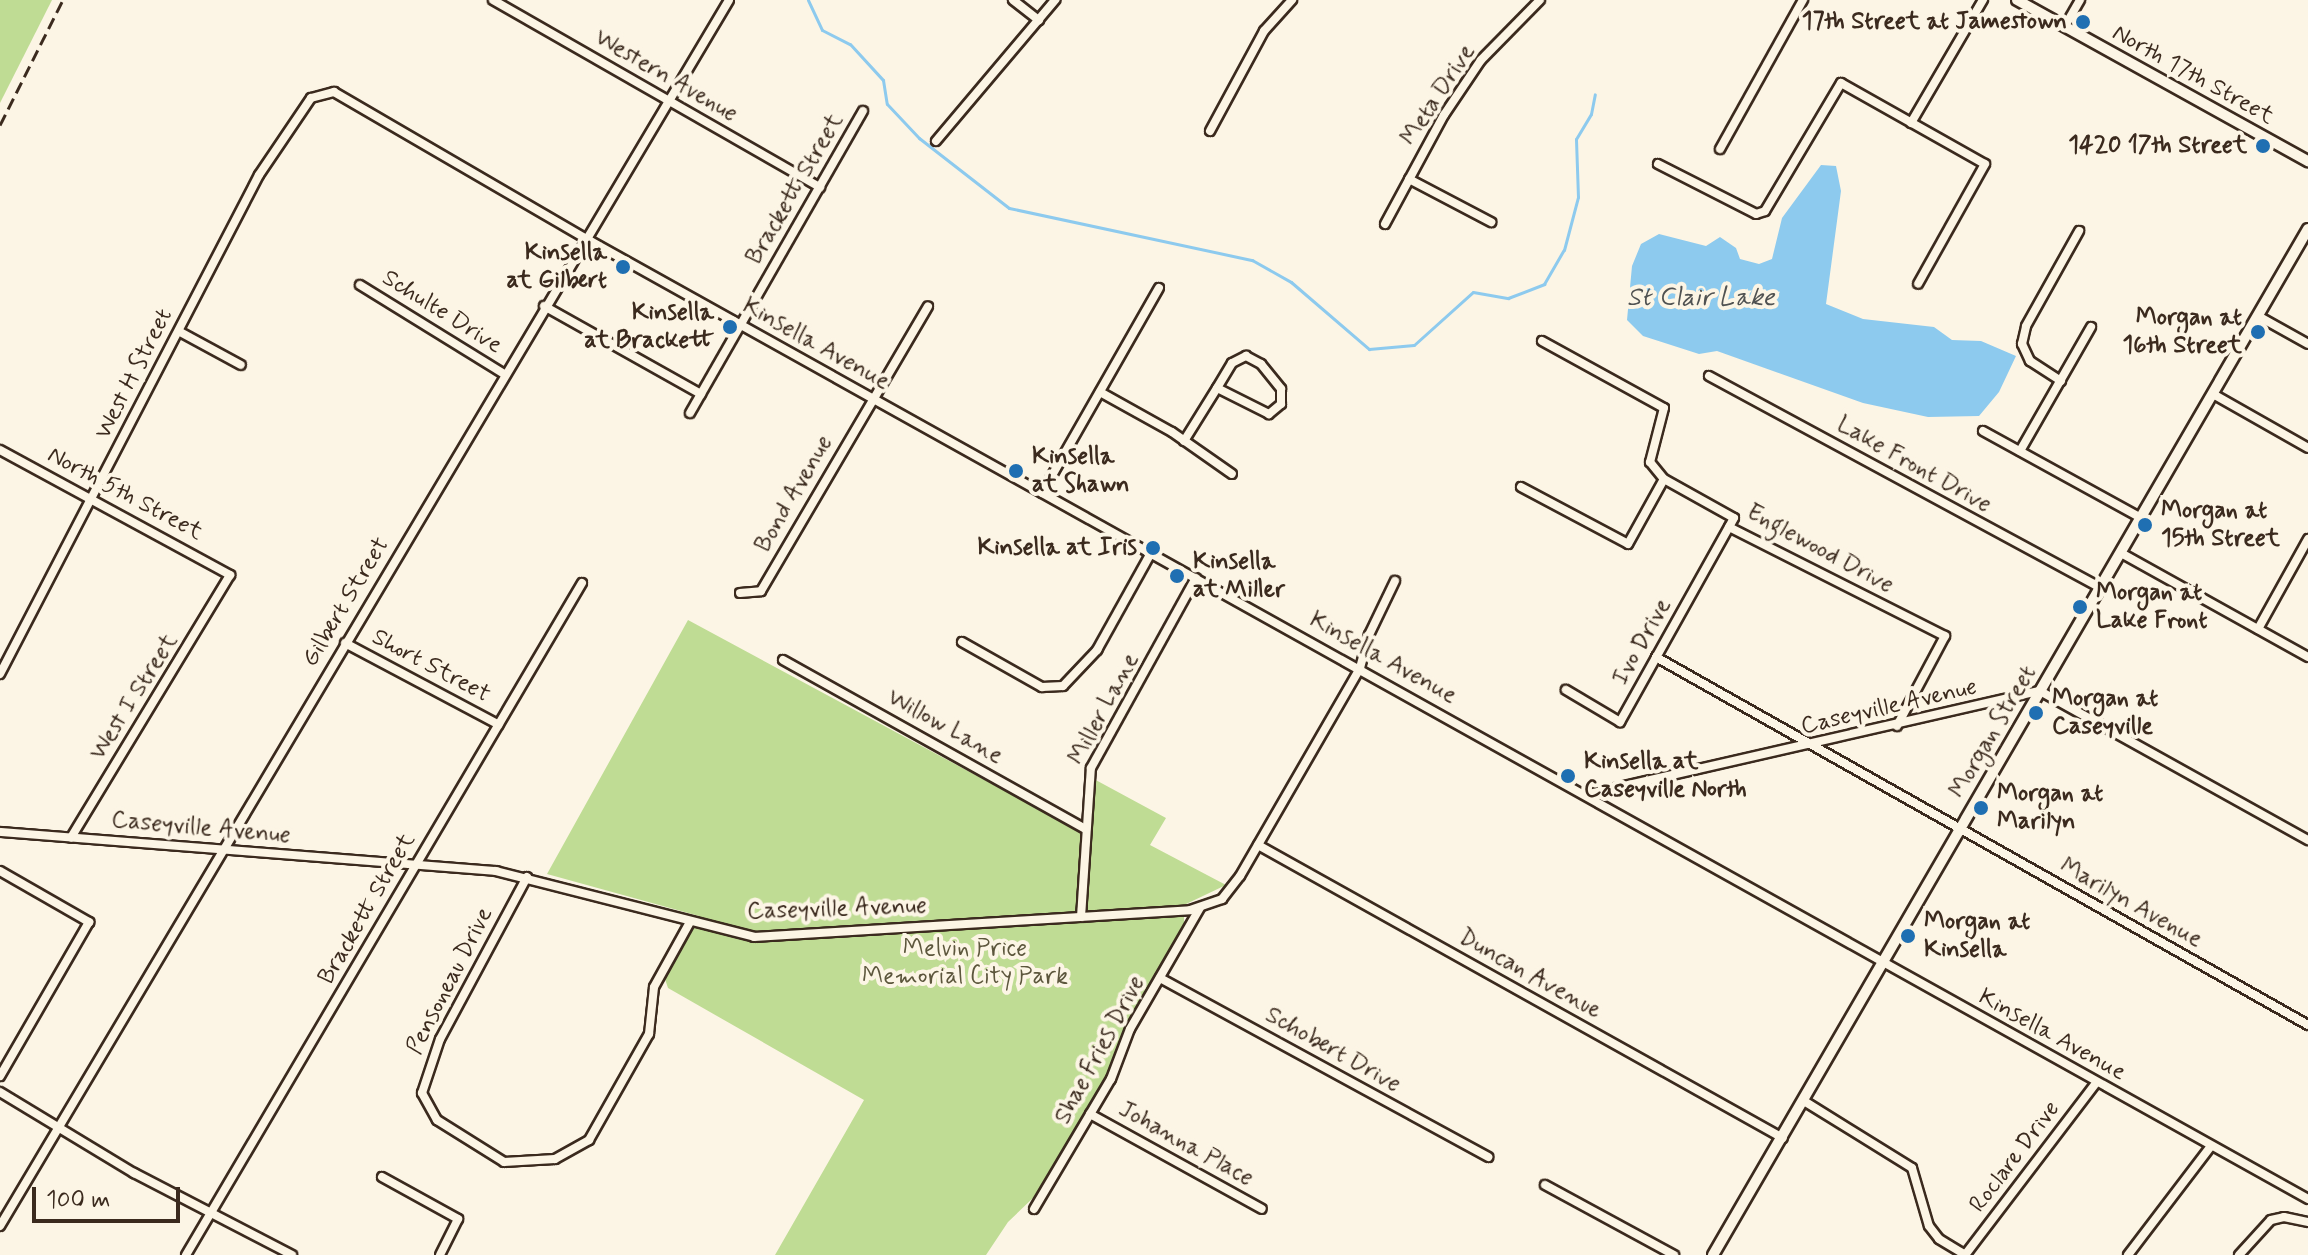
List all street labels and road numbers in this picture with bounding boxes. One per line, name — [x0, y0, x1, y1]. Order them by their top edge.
street label: North 17th Street — [2107, 19, 2279, 131]
street label: Western Avenue — [587, 22, 745, 130]
street label: Meta Drive — [1395, 40, 1481, 150]
street label: Brackett Street — [740, 108, 850, 270]
street label: Schulte Drive — [378, 265, 506, 359]
street label: Kinsella Avenue — [737, 292, 895, 396]
street label: West H Street — [88, 302, 180, 446]
street label: Lake Front Drive — [1833, 411, 1995, 519]
street label: Bond Avenue — [748, 429, 840, 559]
street label: North 5th Street — [42, 441, 208, 547]
street label: Englewood Drive — [1742, 499, 1898, 599]
street label: Gilbert Street — [296, 533, 396, 671]
street label: Ivo Drive — [1607, 594, 1677, 690]
street label: Kinsella Avenue — [1304, 606, 1462, 710]
street label: Short Street — [367, 623, 495, 709]
street label: West I Street — [84, 629, 184, 765]
street label: Miller Lane — [1064, 651, 1144, 767]
street label: Morgan Street — [1943, 659, 2043, 805]
street label: Caseyville Avenue — [1797, 672, 1981, 742]
street label: Willow Lane — [885, 685, 1005, 769]
street label: Caseyville Avenue — [109, 806, 293, 850]
street label: Brackett Street — [312, 828, 422, 990]
street label: Marilyn Avenue — [2054, 852, 2208, 954]
street label: Caseyville Avenue — [745, 891, 929, 927]
street label: Pensoneau Drive — [401, 903, 499, 1059]
street label: Duncan Avenue — [1455, 924, 1605, 1024]
street label: Shae Fries Drive — [1049, 971, 1151, 1129]
street label: Kinsella Avenue — [1973, 983, 2131, 1087]
street label: Schobert Drive — [1261, 1001, 1405, 1099]
street label: Johanna Place — [1113, 1095, 1259, 1193]
street label: Roclare Drive — [1964, 1096, 2066, 1218]

